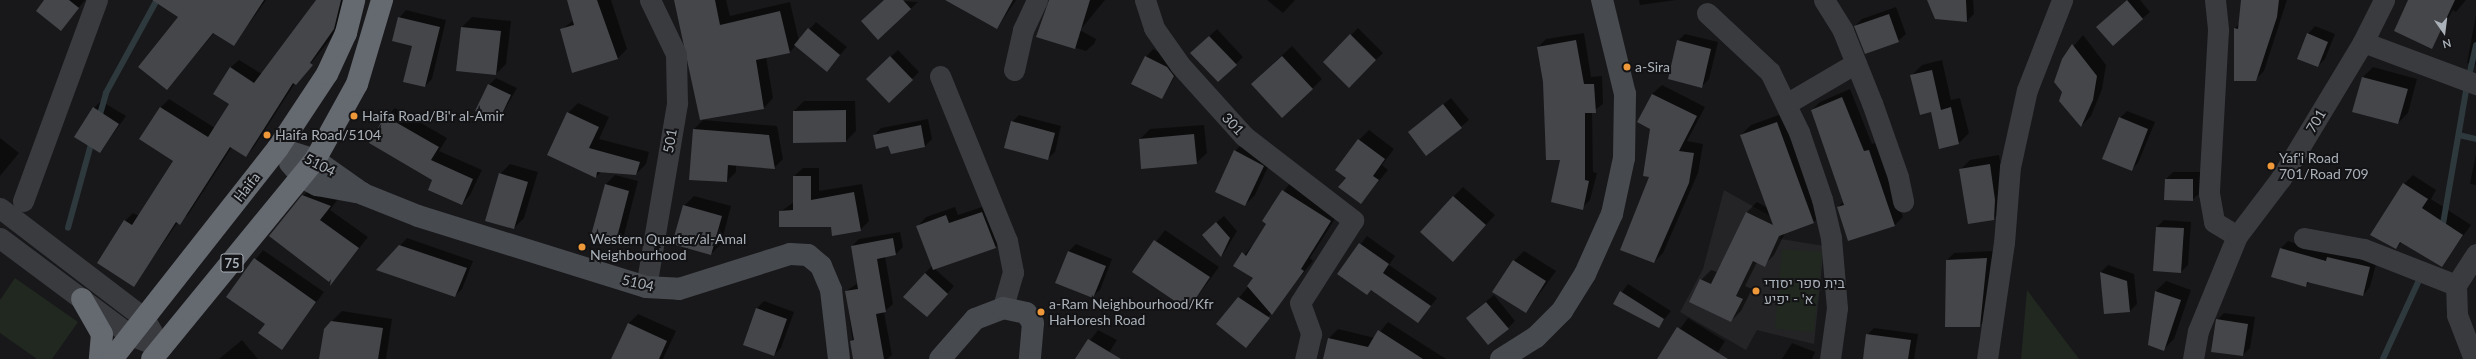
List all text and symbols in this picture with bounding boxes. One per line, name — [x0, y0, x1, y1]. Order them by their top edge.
north arrow — [2424, 12, 2464, 52]
text: N — [2441, 37, 2453, 51]
place label: a-Sira — [1635, 59, 1670, 75]
marker: a-Sira — [1622, 62, 1632, 72]
street label: 701 — [2303, 106, 2329, 136]
place label: Haifa Road/Bi'r al-Amir — [362, 108, 504, 124]
street label: 301 — [1219, 109, 1247, 139]
marker: Haifa Road/Bi'r al-Amir — [349, 111, 359, 121]
place label: Haifa Road/5104 — [275, 127, 381, 143]
street label: 501 — [660, 128, 680, 154]
marker: Haifa Road/5104 — [262, 130, 272, 140]
street label: 5104 — [302, 150, 338, 180]
place label: Yaf'i Road 701/Road 709 — [2279, 150, 2369, 182]
marker: Yaf'i Road 701/Road 709 — [2266, 161, 2276, 171]
street label: Haifa — [230, 169, 264, 205]
place label: Western Quarter/al-Amal Neighbourhood — [590, 231, 746, 264]
marker: Western Quarter/al-Amal Neighbourhood — [577, 242, 587, 252]
road number: 75 — [220, 252, 244, 274]
street label: 5104 — [620, 271, 656, 295]
place label: בית ספר יסודי א' - יפיע — [1764, 275, 1845, 308]
marker: בית ספר יסודי א' - יפיע — [1751, 286, 1761, 296]
place label: a-Ram Neighbourhood/Kfr HaHoresh Road — [1049, 296, 1214, 328]
marker: a-Ram Neighbourhood/Kfr HaHoresh Road — [1036, 307, 1046, 317]

